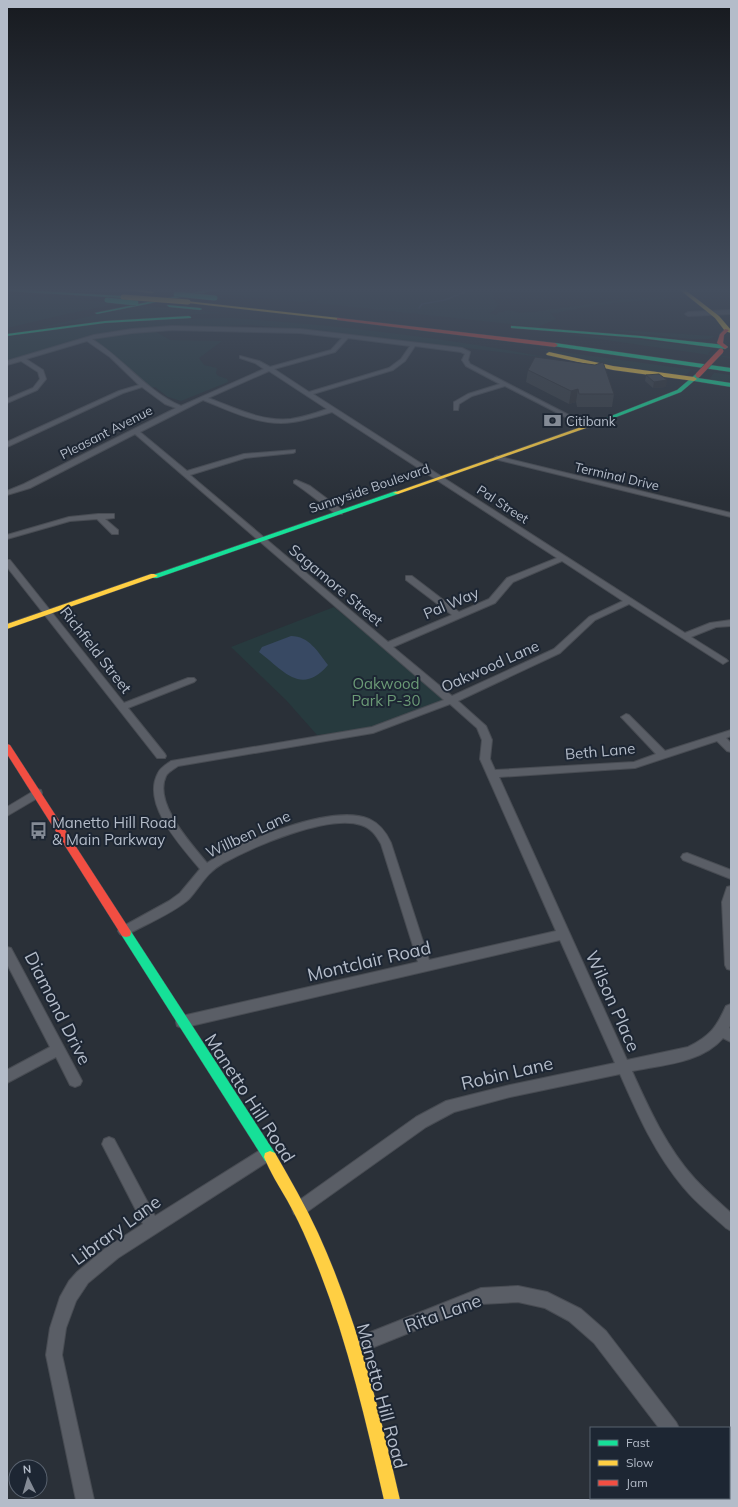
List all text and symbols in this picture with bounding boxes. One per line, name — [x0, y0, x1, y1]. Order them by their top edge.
street label: Pleasant Avenue — [57, 402, 155, 462]
bank icon: Citibank — [543, 411, 563, 431]
place label: Citibank — [566, 413, 616, 429]
street label: Terminal Drive — [573, 458, 661, 494]
street label: Sunnyside Boulevard — [307, 460, 431, 516]
street label: Pal Street — [474, 481, 532, 527]
street label: Sagamore Street — [285, 540, 387, 630]
street label: Pal Way — [420, 583, 482, 623]
street label: Richfield Street — [56, 603, 136, 697]
street label: Oakwood Lane — [438, 636, 542, 696]
park label: Oakwood Park P-30 — [351, 674, 421, 710]
street label: Beth Lane — [564, 738, 636, 764]
street label: Willben Lane — [203, 806, 293, 862]
place label: Manetto Hill Road & Main Parkway — [52, 813, 176, 849]
bus stop icon: Manetto Hill Road & Main Parkway — [29, 821, 49, 841]
street label: Montclair Road — [305, 936, 433, 986]
street label: Diamond Drive — [20, 947, 96, 1069]
street label: Wilson Place — [580, 947, 646, 1055]
street label: Manetto Hill Road — [200, 1029, 300, 1167]
street label: Robin Lane — [459, 1051, 555, 1095]
street label: Library Lane — [67, 1190, 165, 1270]
street label: Rita Lane — [402, 1289, 484, 1337]
street label: Manetto Hill Road — [352, 1321, 412, 1471]
legend — [590, 1427, 730, 1499]
text: Fast — [626, 1435, 650, 1450]
text: Slow — [626, 1455, 654, 1470]
north arrow — [8, 1459, 48, 1499]
text: N — [22, 1462, 32, 1476]
text: Jam — [626, 1475, 648, 1490]

